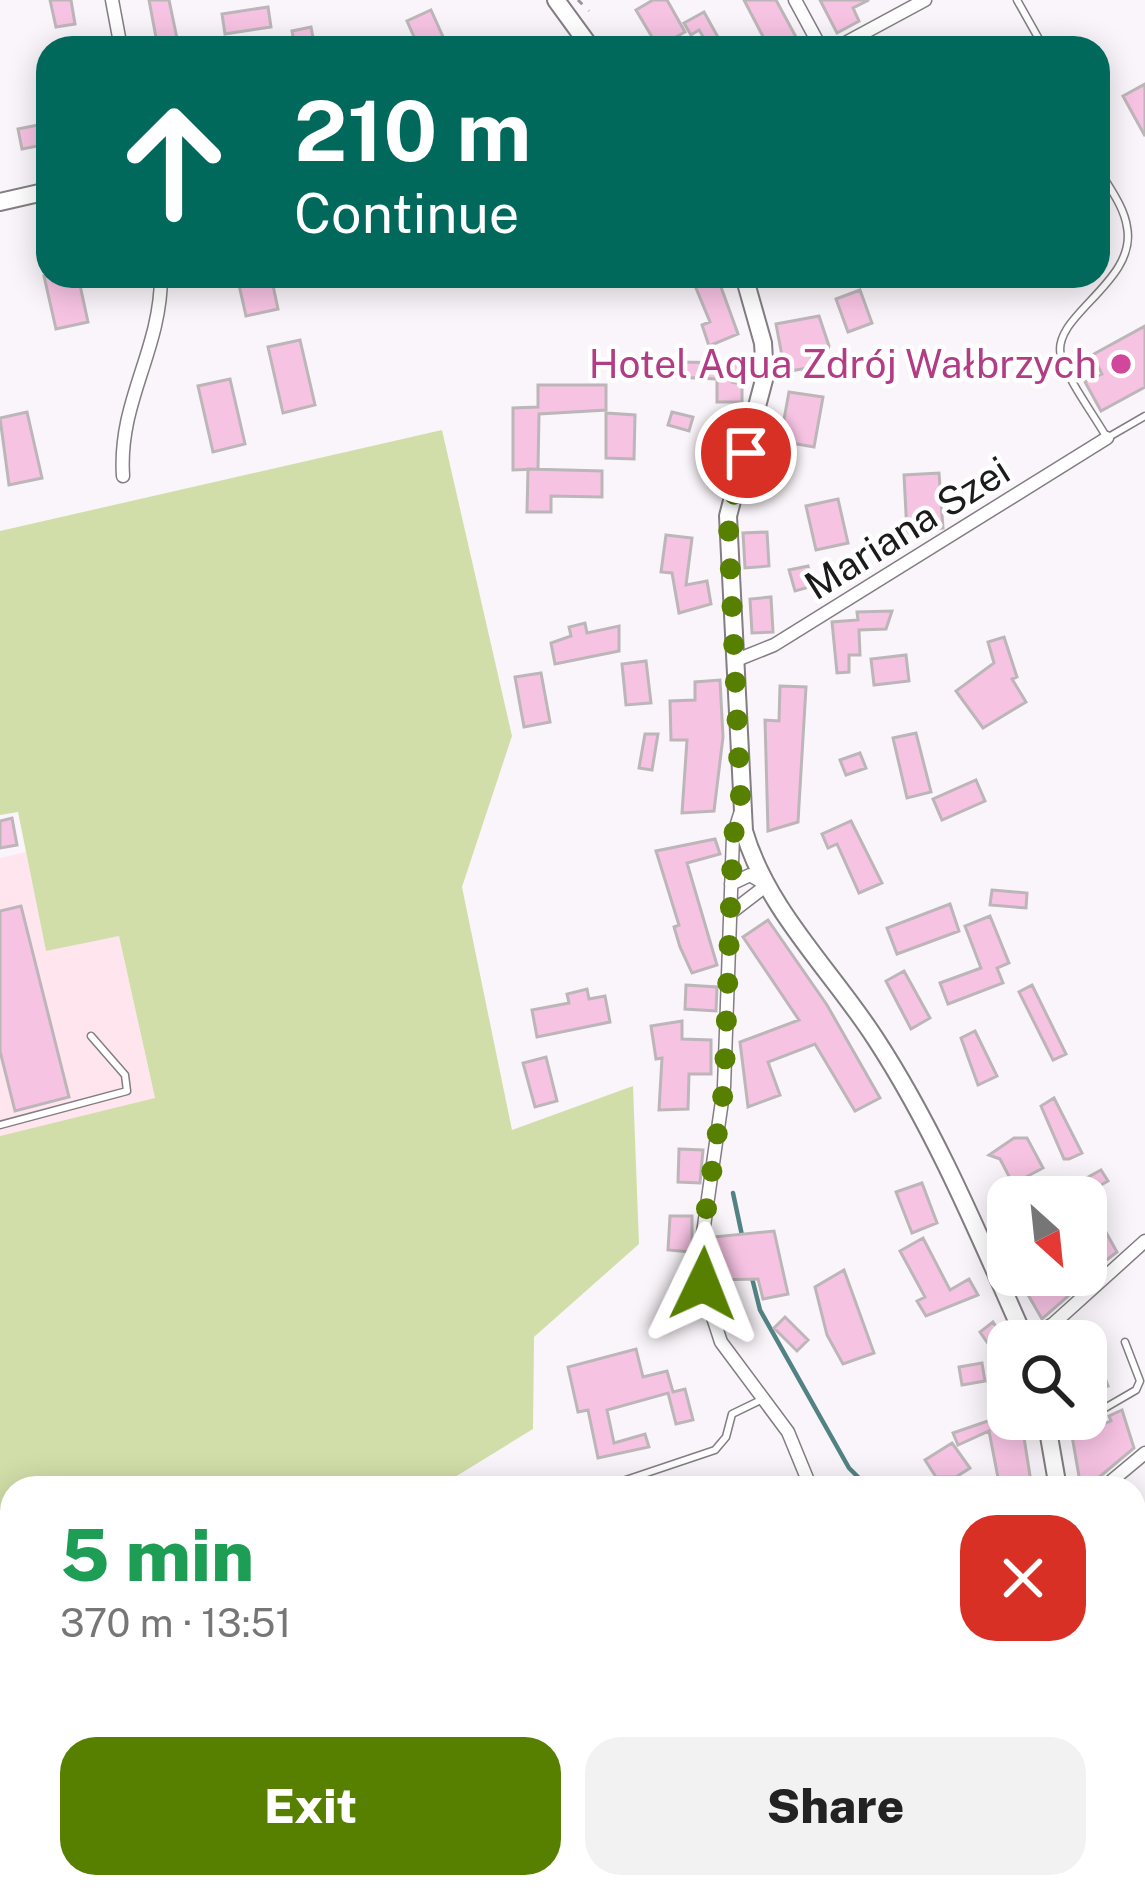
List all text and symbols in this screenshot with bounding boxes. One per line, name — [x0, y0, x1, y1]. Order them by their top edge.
text: 210 m — [294, 81, 532, 180]
icon: ahead — [96, 84, 252, 240]
text: Continue — [294, 182, 519, 245]
place label: Hotel Aqua Zdrój Wałbrzych — [589, 341, 1097, 387]
marker: Hotel Aqua Zdrój Wałbrzych — [1108, 351, 1134, 377]
pin — [695, 402, 797, 504]
icon: arrive — [713, 420, 779, 486]
street label: Mariana Szei — [796, 447, 1018, 609]
north arrow — [987, 1176, 1107, 1296]
map controls — [987, 1176, 1107, 1440]
position arrow — [640, 1221, 766, 1347]
button: search — [987, 1320, 1107, 1440]
text: 5 min — [60, 1513, 254, 1597]
button: close — [960, 1515, 1086, 1641]
text: 370 m · 13:51 — [60, 1600, 291, 1646]
button: Exit — [60, 1737, 561, 1875]
button: Share — [585, 1737, 1086, 1875]

